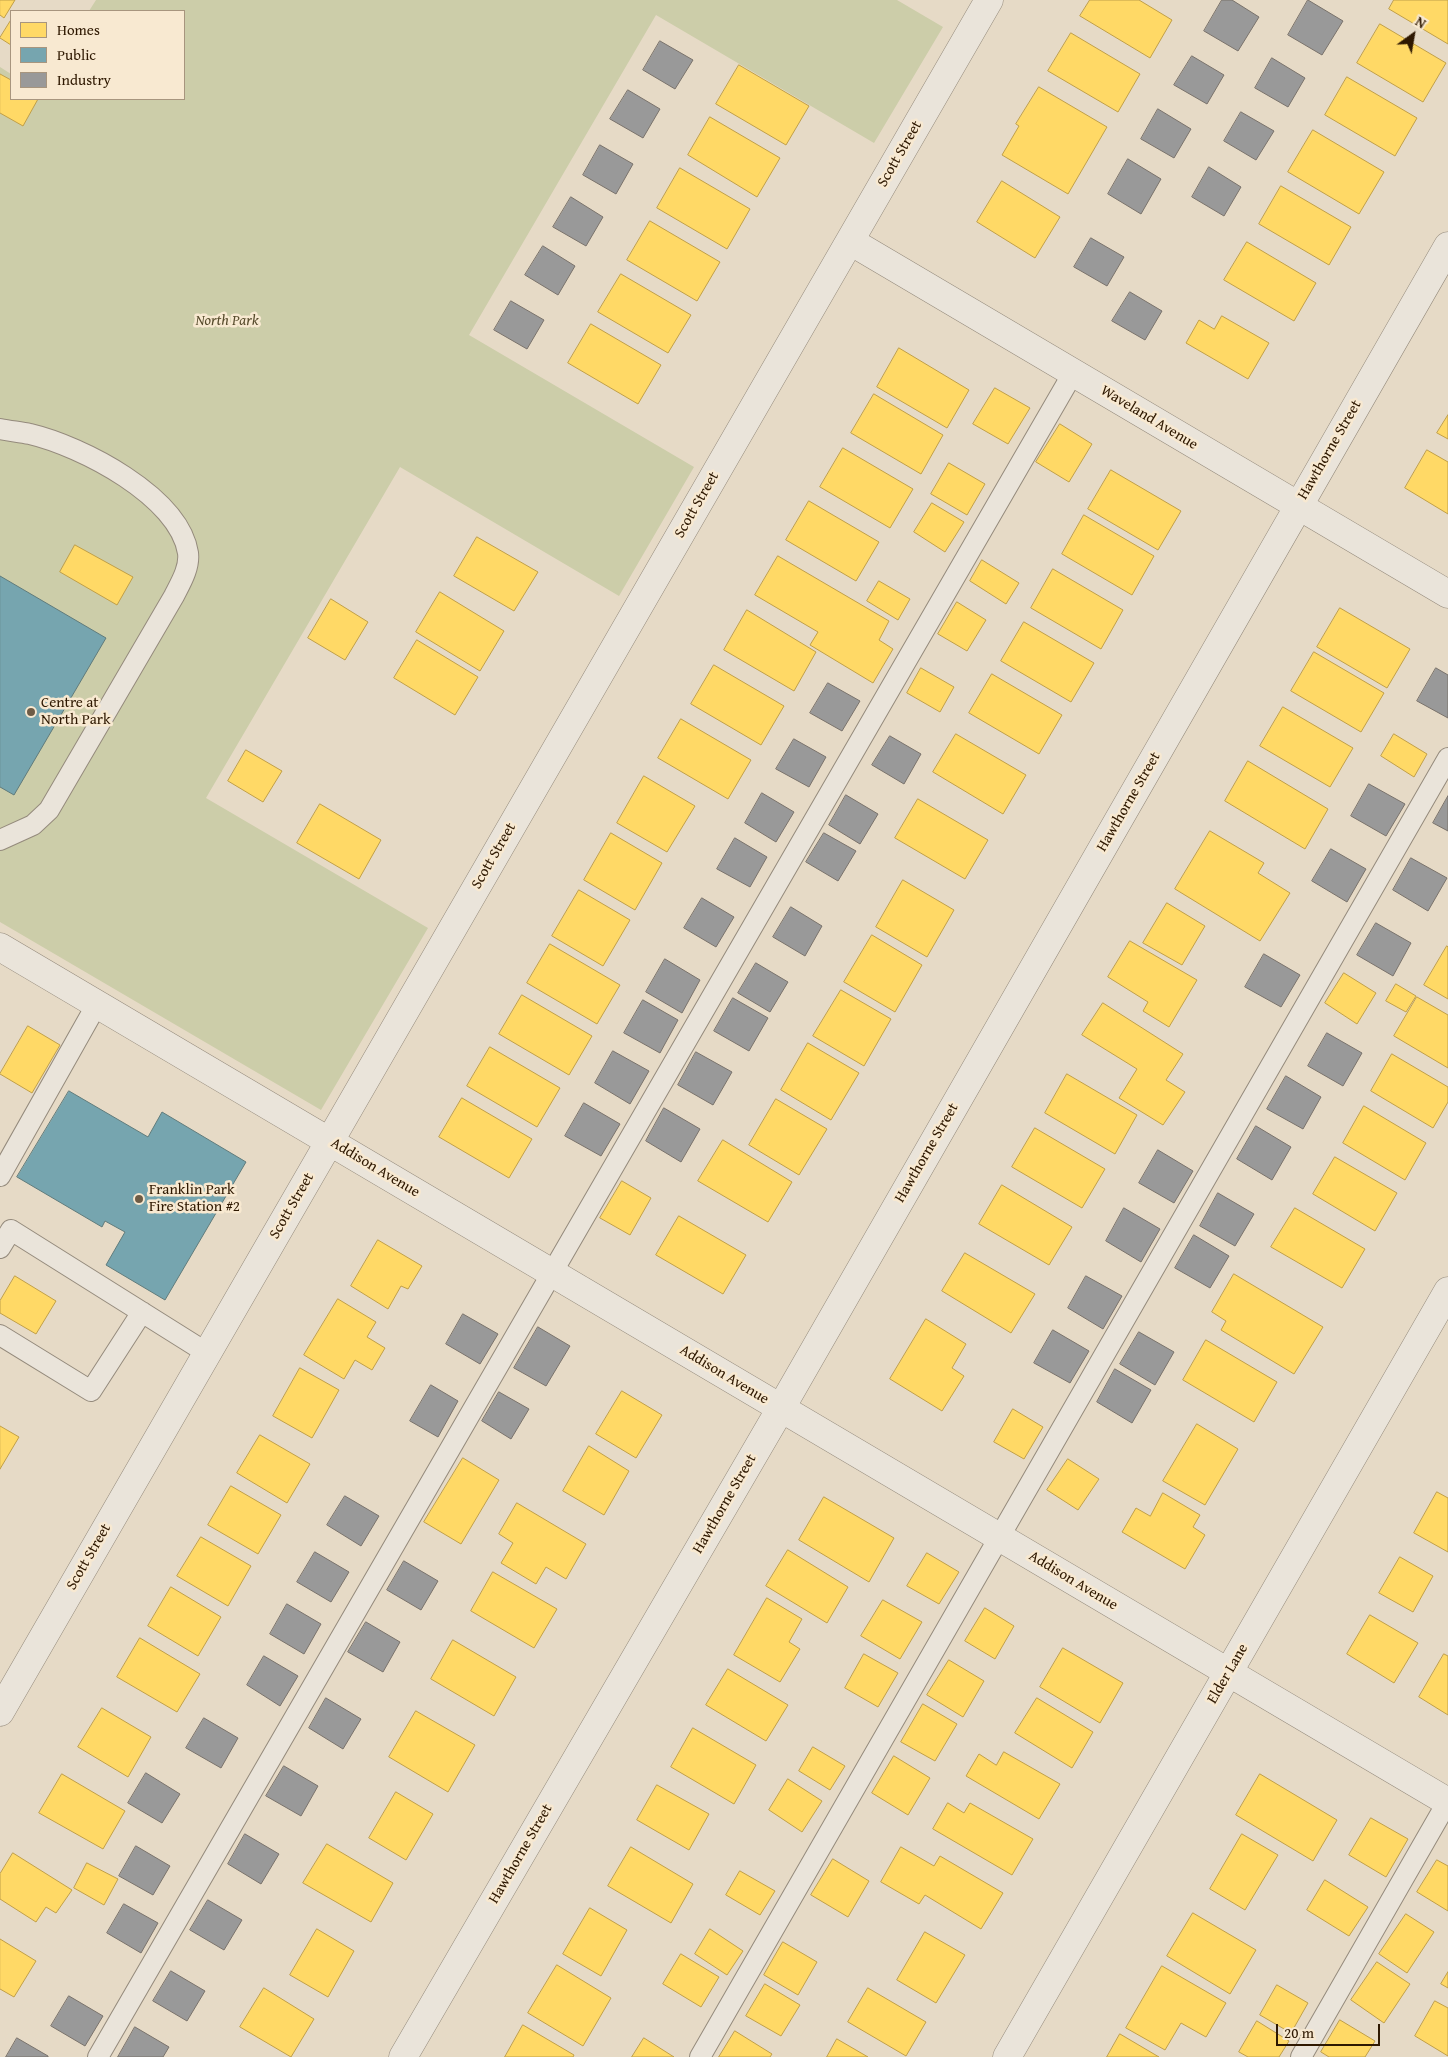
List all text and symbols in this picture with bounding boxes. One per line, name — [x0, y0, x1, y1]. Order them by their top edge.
legend — [10, 10, 185, 100]
north arrow — [1388, 10, 1438, 60]
text: N — [1412, 11, 1430, 33]
text: Homes — [57, 19, 100, 40]
text: Public — [57, 44, 96, 65]
text: Industry — [57, 69, 111, 90]
street label: Scott Street — [874, 118, 926, 190]
park label: North Park — [195, 312, 259, 330]
street label: Waveland Avenue — [1097, 382, 1201, 454]
street label: Hawthorne Street — [1294, 397, 1366, 503]
street label: Scott Street — [671, 469, 723, 541]
place label: Centre at North Park — [41, 694, 111, 729]
marker: Centre at North Park — [25, 706, 37, 718]
street label: Hawthorne Street — [1093, 749, 1165, 855]
street label: Scott Street — [468, 820, 520, 892]
street label: Hawthorne Street — [891, 1100, 963, 1206]
street label: Addison Avenue — [327, 1134, 423, 1202]
street label: Scott Street — [266, 1170, 318, 1242]
place label: Franklin Park Fire Station #2 — [149, 1181, 240, 1216]
marker: Franklin Park Fire Station #2 — [133, 1193, 145, 1205]
street label: Addison Avenue — [676, 1341, 772, 1409]
street label: Hawthorne Street — [689, 1451, 761, 1557]
street label: Scott Street — [63, 1521, 115, 1593]
street label: Addison Avenue — [1025, 1547, 1121, 1615]
street label: Elder Lane — [1204, 1641, 1252, 1707]
street label: Hawthorne Street — [485, 1801, 557, 1907]
scale bar — [1278, 2014, 1382, 2046]
text: 20 m — [1284, 2022, 1314, 2043]

